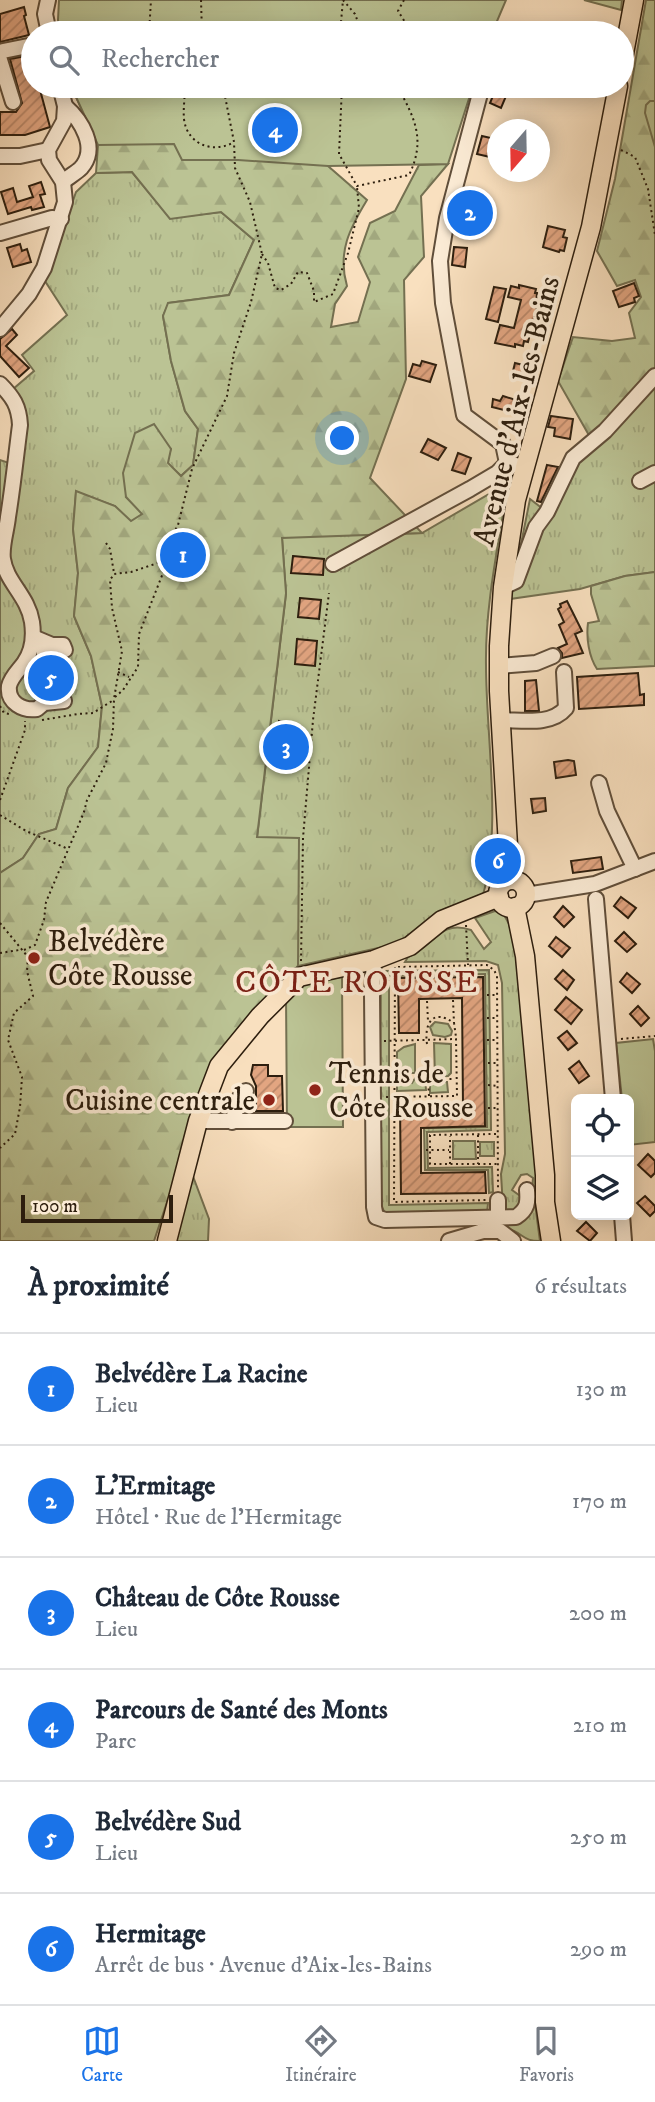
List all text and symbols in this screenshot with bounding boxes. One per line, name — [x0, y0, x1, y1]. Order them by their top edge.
search box — [21, 21, 634, 98]
icon: search — [45, 41, 83, 79]
text: Rechercher — [101, 43, 219, 76]
pin: 4 — [252, 104, 298, 156]
north arrow — [487, 119, 550, 182]
pin: 2 — [447, 187, 493, 239]
street label: Avenue d'Aix-les-Bains — [466, 272, 569, 550]
your location — [325, 421, 359, 455]
pin: 1 — [160, 529, 206, 581]
pin: 5 — [28, 652, 74, 704]
pin: 3 — [263, 721, 309, 773]
pin: 6 — [475, 835, 521, 887]
place label: Belvédère Côte Rousse — [48, 924, 192, 995]
marker: Belvédère Côte Rousse — [26, 950, 42, 966]
district label: CÔTE ROUSSE — [235, 963, 479, 1003]
place label: Tennis de Côte Rousse — [329, 1056, 473, 1127]
marker: Tennis de Côte Rousse — [307, 1082, 323, 1098]
place label: Cuisine centrale — [65, 1083, 255, 1120]
marker: Cuisine centrale — [261, 1092, 277, 1108]
map controls — [571, 1094, 634, 1220]
button: locate — [571, 1094, 634, 1157]
button: layers — [571, 1157, 634, 1220]
scale bar — [21, 1192, 173, 1224]
text: 100 m — [32, 1195, 78, 1218]
text: À proximité — [28, 1268, 169, 1305]
text: 6 résultats — [534, 1272, 627, 1301]
text: Belvédère La Racine — [95, 1358, 308, 1391]
text: 1 — [47, 1375, 55, 1404]
text: 130 m — [575, 1375, 627, 1404]
text: Lieu — [95, 1391, 138, 1420]
text: L'Ermitage — [95, 1470, 215, 1503]
text: 2 — [45, 1487, 57, 1516]
text: 170 m — [572, 1487, 627, 1516]
text: Hôtel · Rue de l'Hermitage — [95, 1503, 342, 1532]
text: Château de Côte Rousse — [95, 1582, 340, 1615]
text: 3 — [47, 1599, 55, 1628]
text: 200 m — [569, 1599, 627, 1628]
text: Lieu — [95, 1615, 138, 1644]
text: Parcours de Santé des Monts — [95, 1694, 388, 1727]
text: 4 — [44, 1711, 58, 1740]
text: 210 m — [573, 1711, 627, 1740]
text: Parc — [95, 1727, 137, 1756]
text: Belvédère Sud — [95, 1806, 241, 1839]
text: 5 — [45, 1823, 57, 1852]
text: 250 m — [570, 1823, 627, 1852]
text: Lieu — [95, 1839, 138, 1868]
text: Hermitage — [95, 1918, 206, 1951]
text: 6 — [45, 1935, 57, 1964]
text: 290 m — [570, 1935, 627, 1964]
text: Arrêt de bus · Avenue d'Aix-les-Bains — [95, 1951, 432, 1980]
tab: Carte — [81, 2022, 123, 2087]
tab: Itinéraire — [285, 2022, 357, 2087]
tab: Favoris — [519, 2022, 574, 2087]

